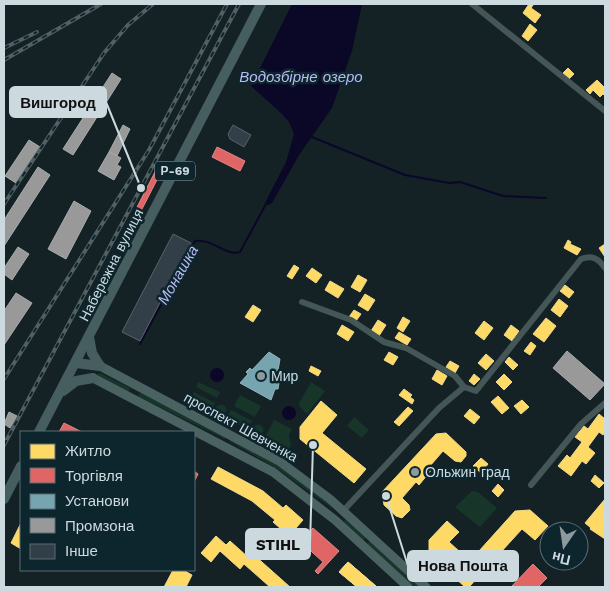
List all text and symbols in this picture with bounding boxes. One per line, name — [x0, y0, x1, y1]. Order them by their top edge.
water label: Водозбірне озеро — [239, 68, 363, 86]
callout: Вишгород — [10, 87, 106, 117]
text: Вишгород — [20, 94, 96, 112]
road number: Р-69 — [155, 162, 195, 180]
street label: Набережна вулиця — [76, 206, 146, 324]
water label: Монашка — [154, 242, 202, 308]
place label: Мир — [271, 368, 298, 384]
marker: Мир — [255, 370, 267, 382]
street label: проспект Шевченка — [181, 389, 301, 465]
legend — [20, 431, 195, 571]
text: Житло — [65, 442, 111, 460]
place label: Ольжин град — [425, 464, 510, 480]
marker: Ольжин град — [409, 466, 421, 478]
text: Торгівля — [65, 467, 123, 485]
text: Установи — [65, 492, 129, 510]
text: Промзона — [65, 517, 135, 535]
north arrow — [539, 521, 589, 571]
callout: STIHL — [246, 529, 310, 559]
text: STIHL — [256, 536, 300, 554]
text: Інше — [65, 542, 98, 560]
text: Пн — [550, 549, 572, 569]
callout: Нова Пошта — [408, 551, 518, 581]
text: Нова Пошта — [418, 557, 509, 575]

